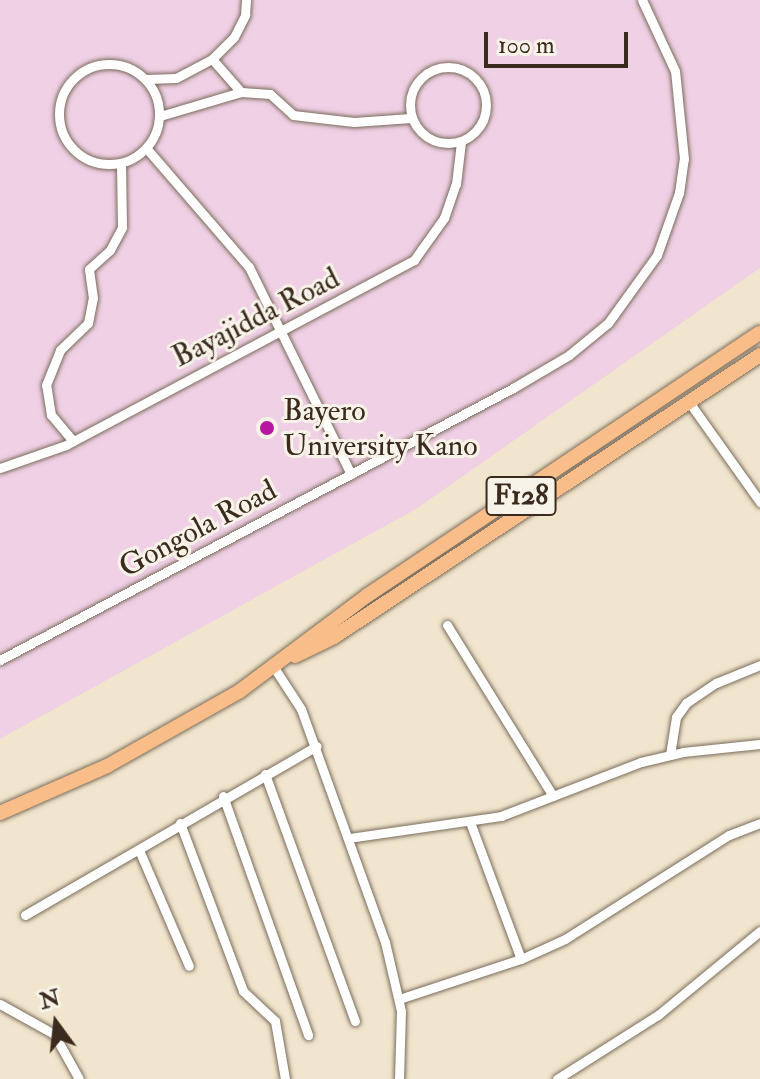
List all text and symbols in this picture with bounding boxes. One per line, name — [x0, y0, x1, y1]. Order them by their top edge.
scale bar — [488, 16, 632, 66]
text: 100 m — [498, 30, 555, 61]
street label: Bayajidda Road — [166, 260, 346, 376]
place label: Bayero University Kano — [283, 393, 478, 464]
marker: Bayero University Kano — [258, 419, 276, 437]
street label: Gongola Road — [113, 472, 283, 586]
road number: F128 — [485, 472, 557, 520]
north arrow — [16, 983, 96, 1063]
text: N — [37, 984, 63, 1016]

